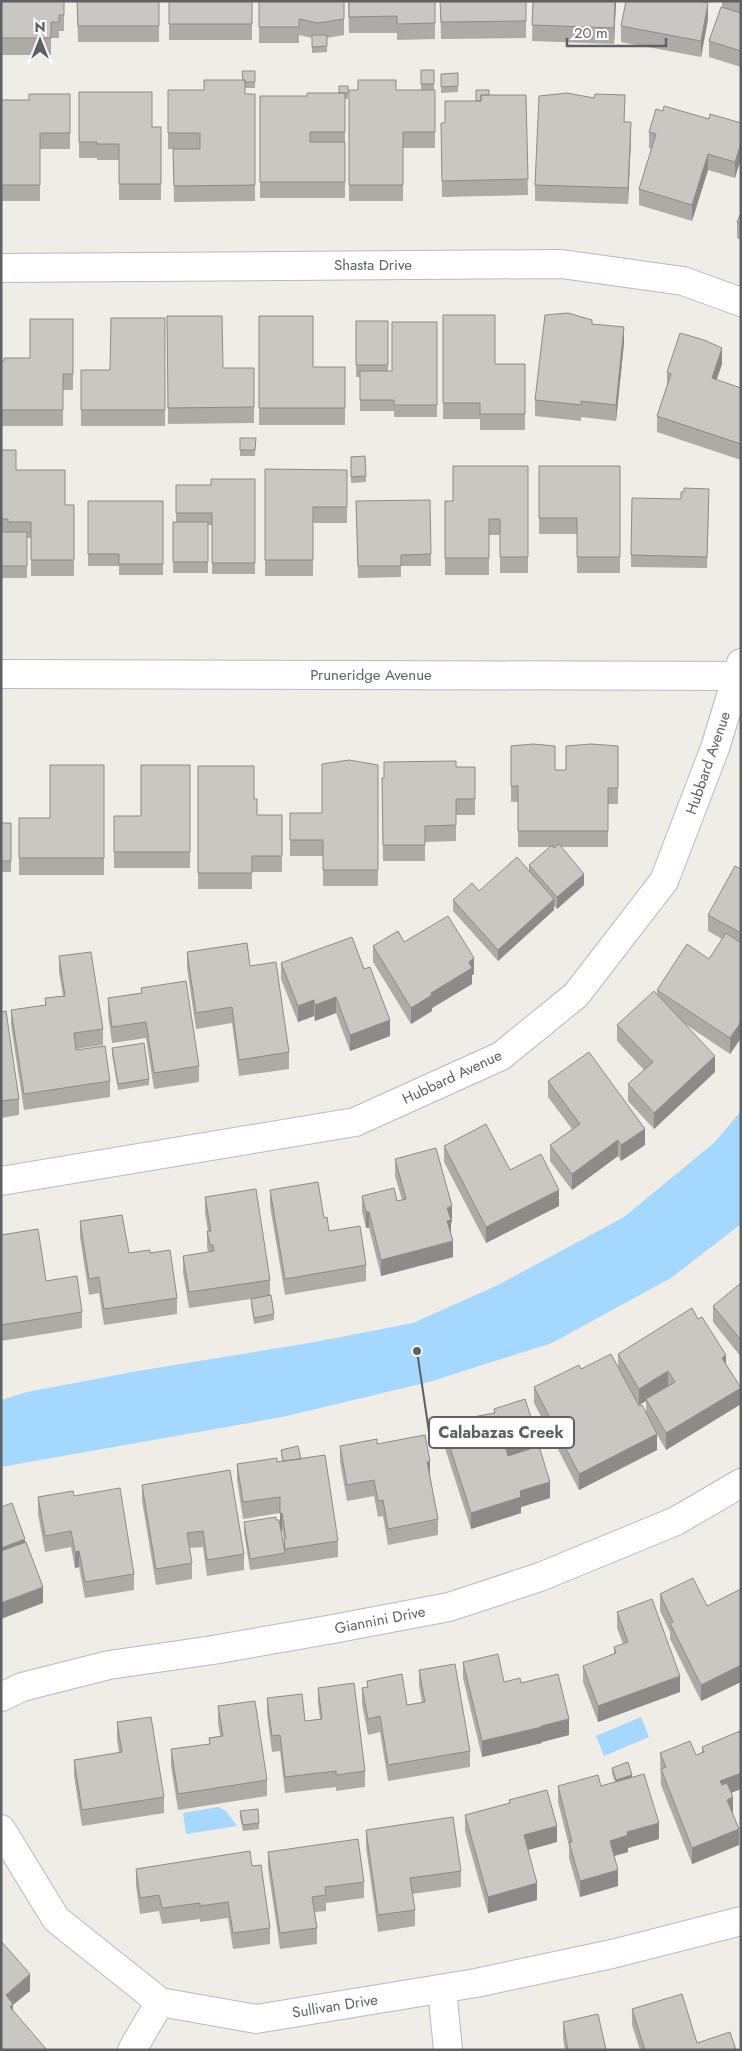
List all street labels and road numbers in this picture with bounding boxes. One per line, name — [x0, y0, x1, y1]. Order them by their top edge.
street label: Shasta Drive — [334, 254, 412, 276]
street label: Pruneridge Avenue — [310, 664, 432, 686]
street label: Hubbard Avenue — [680, 708, 736, 818]
street label: Hubbard Avenue — [398, 1044, 506, 1110]
street label: Giannini Drive — [333, 1600, 428, 1640]
street label: Sullivan Drive — [291, 1988, 380, 2024]

